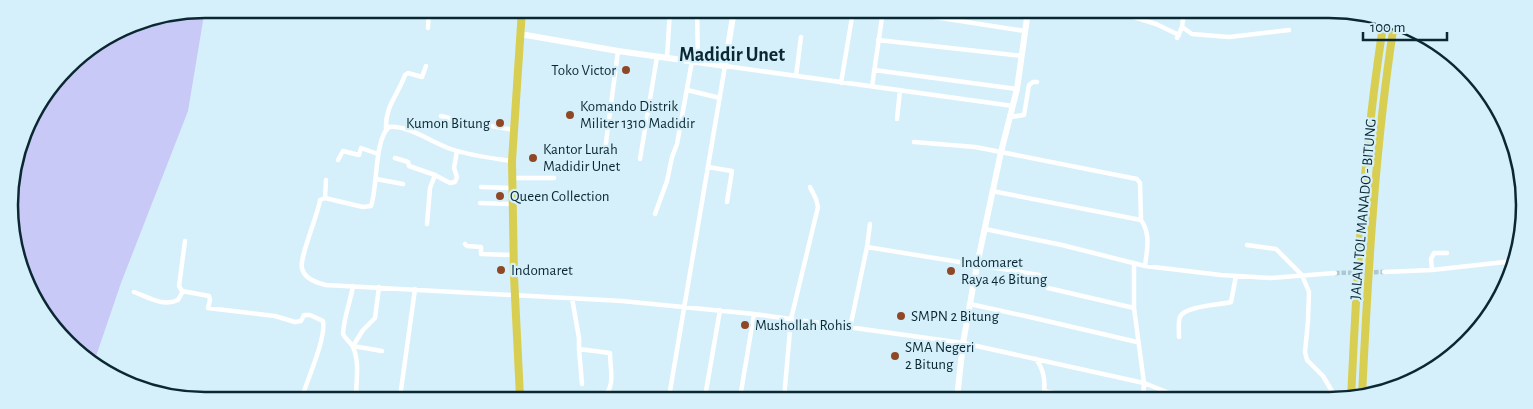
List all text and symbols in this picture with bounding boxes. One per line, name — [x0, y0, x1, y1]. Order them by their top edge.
scale bar — [1363, 10, 1447, 42]
text: 100 m — [1370, 20, 1405, 35]
district label: Madidir Unet — [679, 45, 785, 65]
place label: Toko Victor — [551, 63, 616, 78]
marker: Toko Victor — [620, 64, 632, 76]
place label: Komando Distrik Militer 1310 Madidir — [580, 99, 695, 131]
marker: Komando Distrik Militer 1310 Madidir — [564, 109, 576, 121]
place label: Kumon Bitung — [406, 116, 491, 131]
marker: Kumon Bitung — [494, 117, 506, 129]
street label: JALAN TOL MANADO - BITUNG — [1348, 118, 1379, 300]
place label: Kantor Lurah Madidir Unet — [543, 142, 620, 174]
marker: Kantor Lurah Madidir Unet — [527, 152, 539, 164]
place label: Queen Collection — [510, 189, 610, 204]
marker: Queen Collection — [494, 190, 506, 202]
place label: Indomaret Raya 46 Bitung — [961, 255, 1048, 287]
place label: Indomaret — [511, 263, 573, 278]
marker: Indomaret — [495, 264, 507, 276]
marker: Indomaret Raya 46 Bitung — [945, 265, 957, 277]
place label: SMPN 2 Bitung — [911, 309, 999, 324]
marker: SMPN 2 Bitung — [895, 310, 907, 322]
place label: Mushollah Rohis — [755, 318, 852, 333]
marker: Mushollah Rohis — [739, 319, 751, 331]
place label: SMA Negeri 2 Bitung — [905, 340, 974, 372]
marker: SMA Negeri 2 Bitung — [889, 350, 901, 362]

